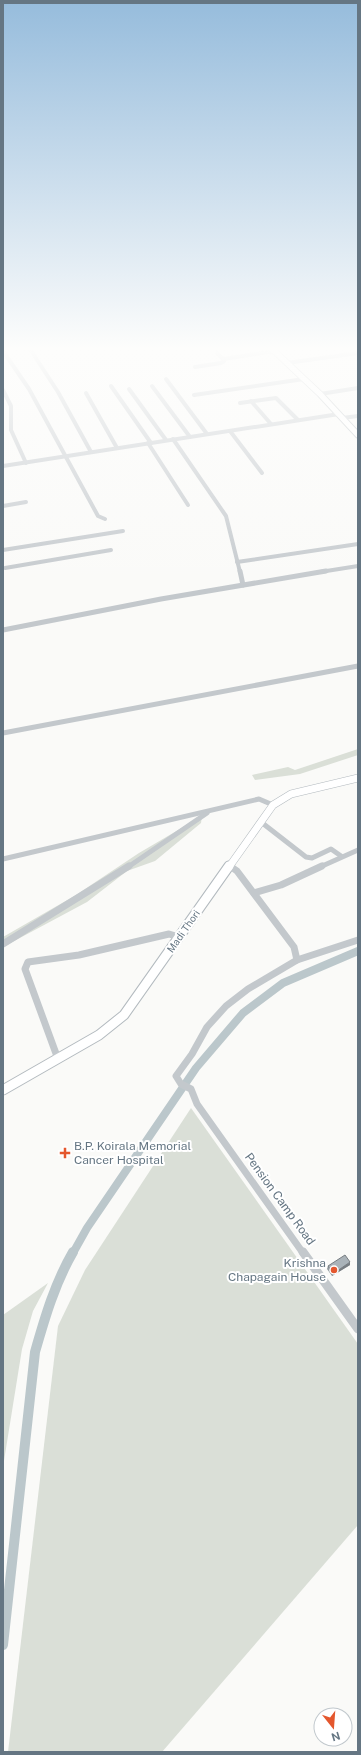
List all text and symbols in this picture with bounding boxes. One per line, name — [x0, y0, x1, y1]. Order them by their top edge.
street label: Madi Thori — [164, 907, 202, 955]
place label: B.P. Koirala Memorial Cancer Hospital — [74, 1139, 191, 1167]
marker: B.P. Koirala Memorial Cancer Hospital — [59, 1147, 71, 1159]
street label: Pension Camp Road — [242, 1150, 318, 1248]
place label: Krishna Chapagain House — [228, 1256, 326, 1284]
marker: Krishna Chapagain House — [329, 1265, 339, 1275]
north arrow — [313, 1707, 353, 1747]
text: N — [330, 1730, 342, 1744]

